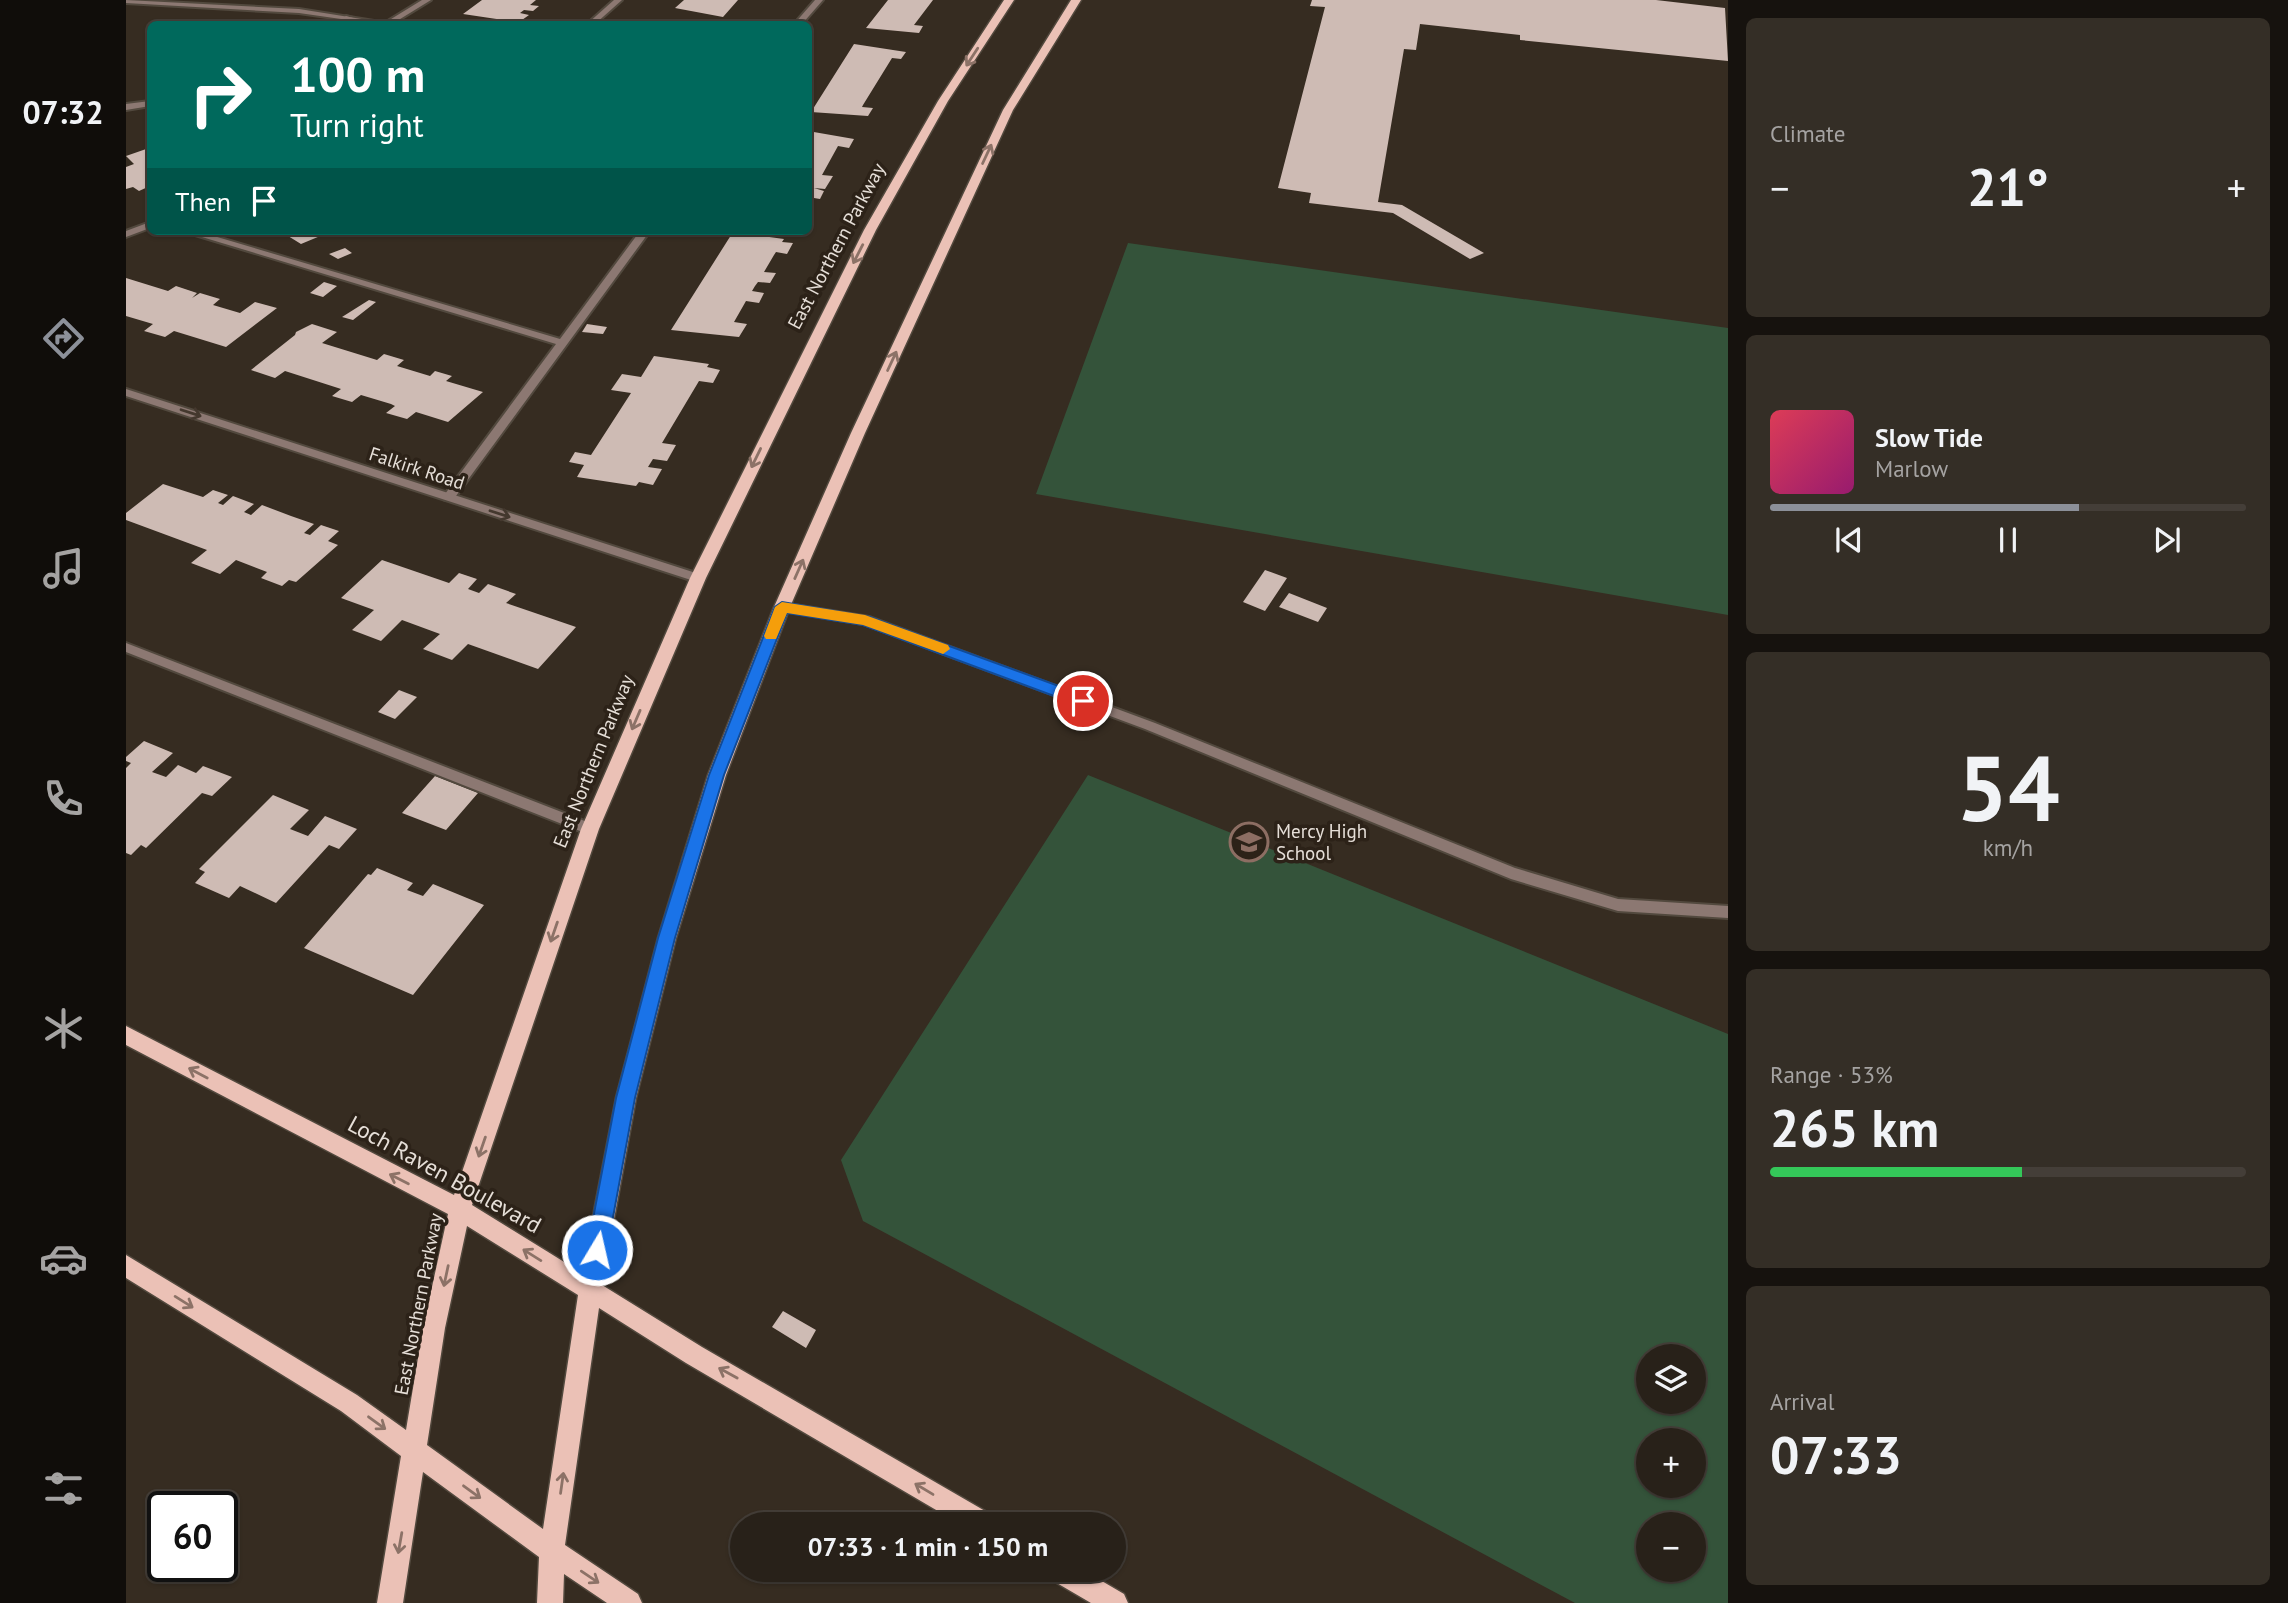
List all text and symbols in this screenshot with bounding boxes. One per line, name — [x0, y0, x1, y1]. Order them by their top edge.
text: 100 m — [290, 42, 425, 106]
one-way arrow — [964, 47, 978, 67]
icon: right — [175, 49, 266, 140]
text: 07:32 — [22, 91, 104, 133]
text: Turn right — [290, 104, 424, 146]
text: Climate — [1770, 119, 1845, 148]
one-way arrow — [981, 144, 994, 166]
text: 21° — [1967, 153, 2049, 220]
street label: East Northern Parkway — [782, 159, 890, 333]
text: − — [1770, 163, 1789, 212]
text: + — [2227, 163, 2246, 212]
icon: arrive — [245, 182, 283, 220]
text: Then — [175, 185, 231, 218]
one-way arrow — [851, 243, 865, 264]
icon: directions — [39, 314, 88, 363]
one-way arrow — [886, 351, 899, 372]
one-way arrow — [180, 407, 202, 420]
text: Slow Tide — [1875, 421, 1983, 454]
street label: Falkirk Road — [366, 441, 468, 495]
one-way arrow — [749, 447, 763, 468]
text: Marlow — [1875, 454, 1948, 483]
one-way arrow — [489, 509, 511, 521]
icon: previous — [1830, 521, 1868, 559]
icon: pause — [1989, 521, 2027, 559]
icon: next — [2148, 521, 2186, 559]
icon: music — [39, 544, 88, 593]
one-way arrow — [793, 559, 806, 580]
street label: East Northern Parkway — [547, 671, 639, 851]
pin — [1053, 671, 1113, 731]
icon: arrive — [1064, 682, 1102, 720]
one-way arrow — [629, 708, 642, 730]
text: 54 — [1956, 728, 2060, 846]
icon: phone — [39, 774, 88, 823]
place label: Mercy High School — [1276, 819, 1367, 865]
school or university icon: Mercy High School — [1228, 821, 1270, 863]
text: km/h — [1983, 833, 2033, 862]
one-way arrow — [547, 920, 559, 942]
icon: climate — [39, 1004, 88, 1053]
text: Range · 53% — [1770, 1060, 1893, 1089]
one-way arrow — [188, 1066, 209, 1079]
text: 265 km — [1770, 1094, 1939, 1161]
street label: Loch Raven Boulevard — [343, 1109, 547, 1239]
one-way arrow — [475, 1136, 487, 1158]
one-way arrow — [389, 1171, 410, 1185]
street label: East Northern Parkway — [389, 1211, 447, 1397]
position arrow — [560, 1213, 634, 1287]
icon: car — [39, 1234, 88, 1283]
one-way arrow — [523, 1247, 543, 1261]
one-way arrow — [438, 1264, 452, 1287]
one-way arrow — [173, 1296, 193, 1310]
map controls — [1636, 1344, 1706, 1582]
button: layers — [1636, 1344, 1706, 1414]
one-way arrow — [718, 1366, 739, 1379]
text: Arrival — [1770, 1387, 1834, 1416]
one-way arrow — [367, 1415, 386, 1430]
text: 07:33 — [1770, 1421, 1902, 1488]
button: + — [1636, 1428, 1706, 1498]
icon: filters — [39, 1464, 88, 1513]
one-way arrow — [556, 1472, 569, 1495]
one-way arrow — [914, 1482, 934, 1496]
one-way arrow — [462, 1484, 481, 1499]
speed limit sign: 60 — [147, 1491, 238, 1582]
button: − — [1636, 1512, 1706, 1582]
text: 07:33 · 1 min · 150 m — [808, 1530, 1048, 1563]
one-way arrow — [393, 1531, 406, 1554]
one-way arrow — [580, 1570, 599, 1584]

